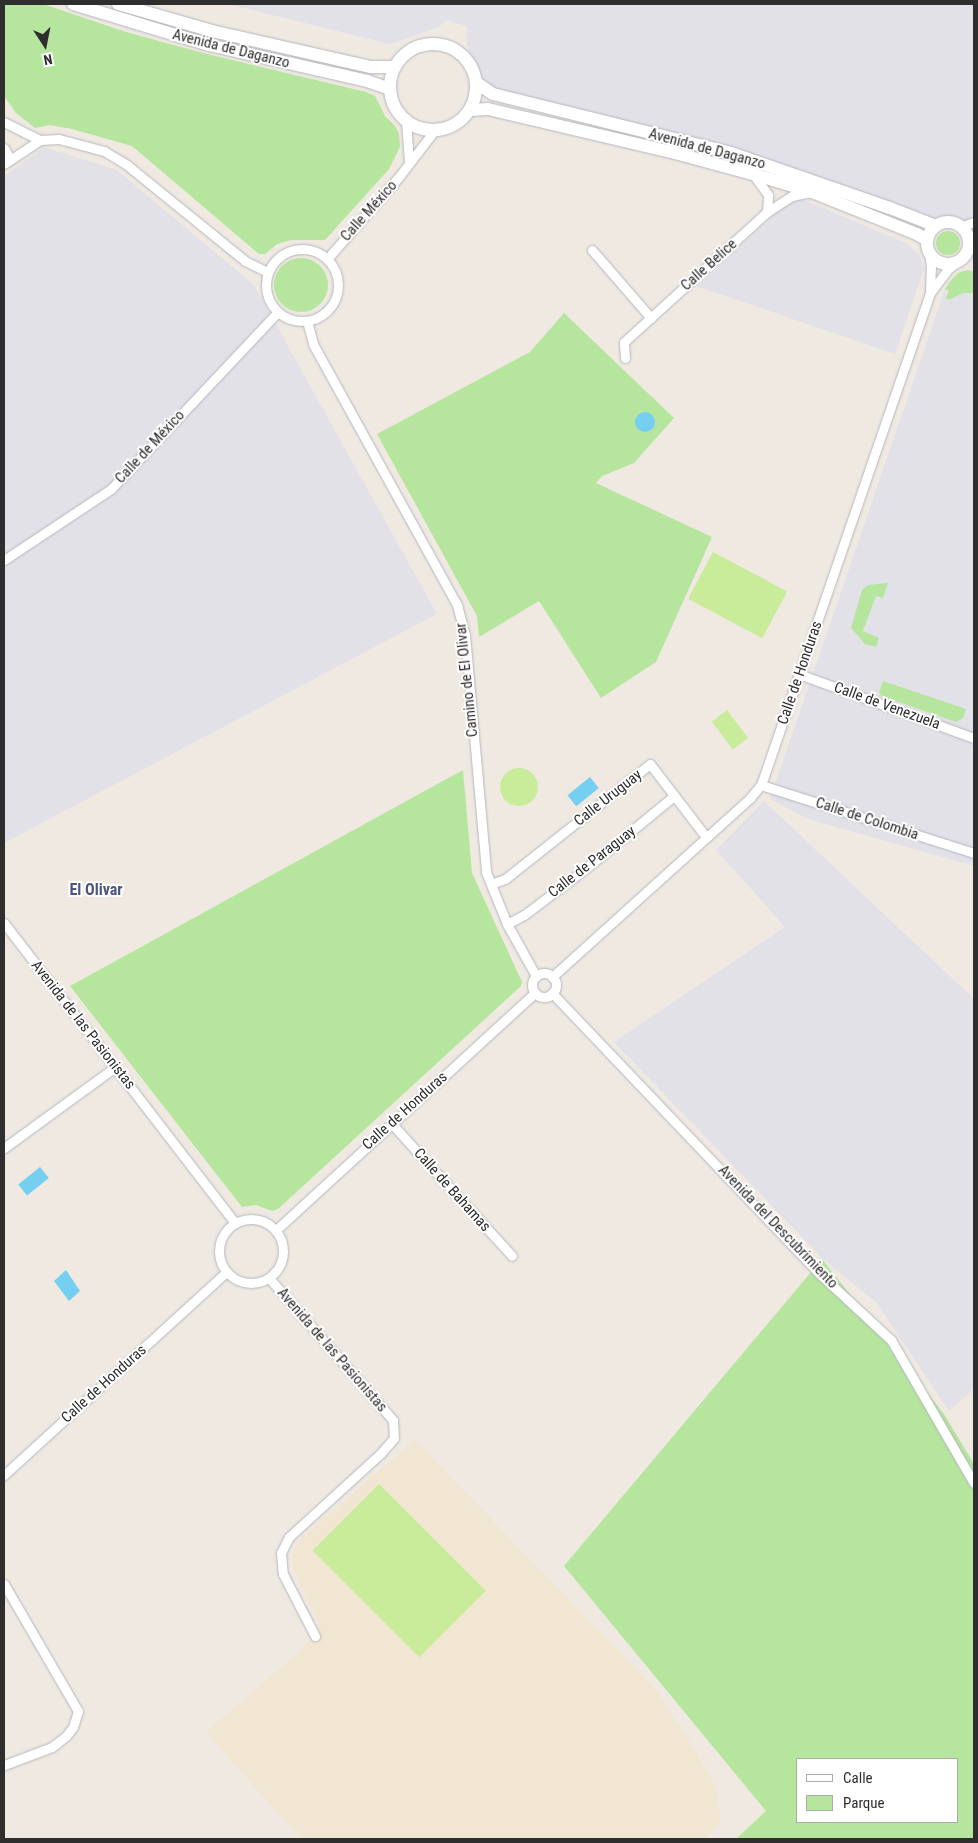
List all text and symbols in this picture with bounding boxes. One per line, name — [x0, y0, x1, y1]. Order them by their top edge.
north arrow — [20, 20, 70, 70]
street label: Avenida de Daganzo — [171, 26, 291, 72]
text: N — [42, 51, 54, 68]
street label: Avenida de Daganzo — [647, 125, 767, 173]
street label: Calle México — [337, 177, 401, 245]
street label: Calle Belice — [677, 235, 741, 295]
street label: Calle de México — [111, 407, 189, 487]
street label: Calle de Honduras — [774, 619, 826, 727]
street label: Camino de El Olivar — [452, 622, 482, 738]
street label: Calle de Venezuela — [831, 678, 943, 734]
street label: Calle Uruguay — [570, 766, 646, 830]
street label: Calle de Colombia — [813, 794, 921, 844]
street label: Calle de Paraguay — [545, 822, 639, 902]
district label: El Olivar — [69, 880, 123, 900]
street label: Avenida de las Pasionistas — [27, 957, 139, 1093]
street label: Calle de Honduras — [359, 1068, 451, 1154]
street label: Calle de Bahamas — [410, 1145, 494, 1235]
street label: Avenida del Descubrimiento — [714, 1162, 842, 1292]
street label: Avenida de las Pasionistas — [273, 1284, 391, 1416]
street label: Calle de Honduras — [58, 1341, 150, 1427]
legend — [796, 1758, 958, 1823]
text: Calle — [843, 1769, 873, 1787]
text: Parque — [843, 1794, 885, 1812]

